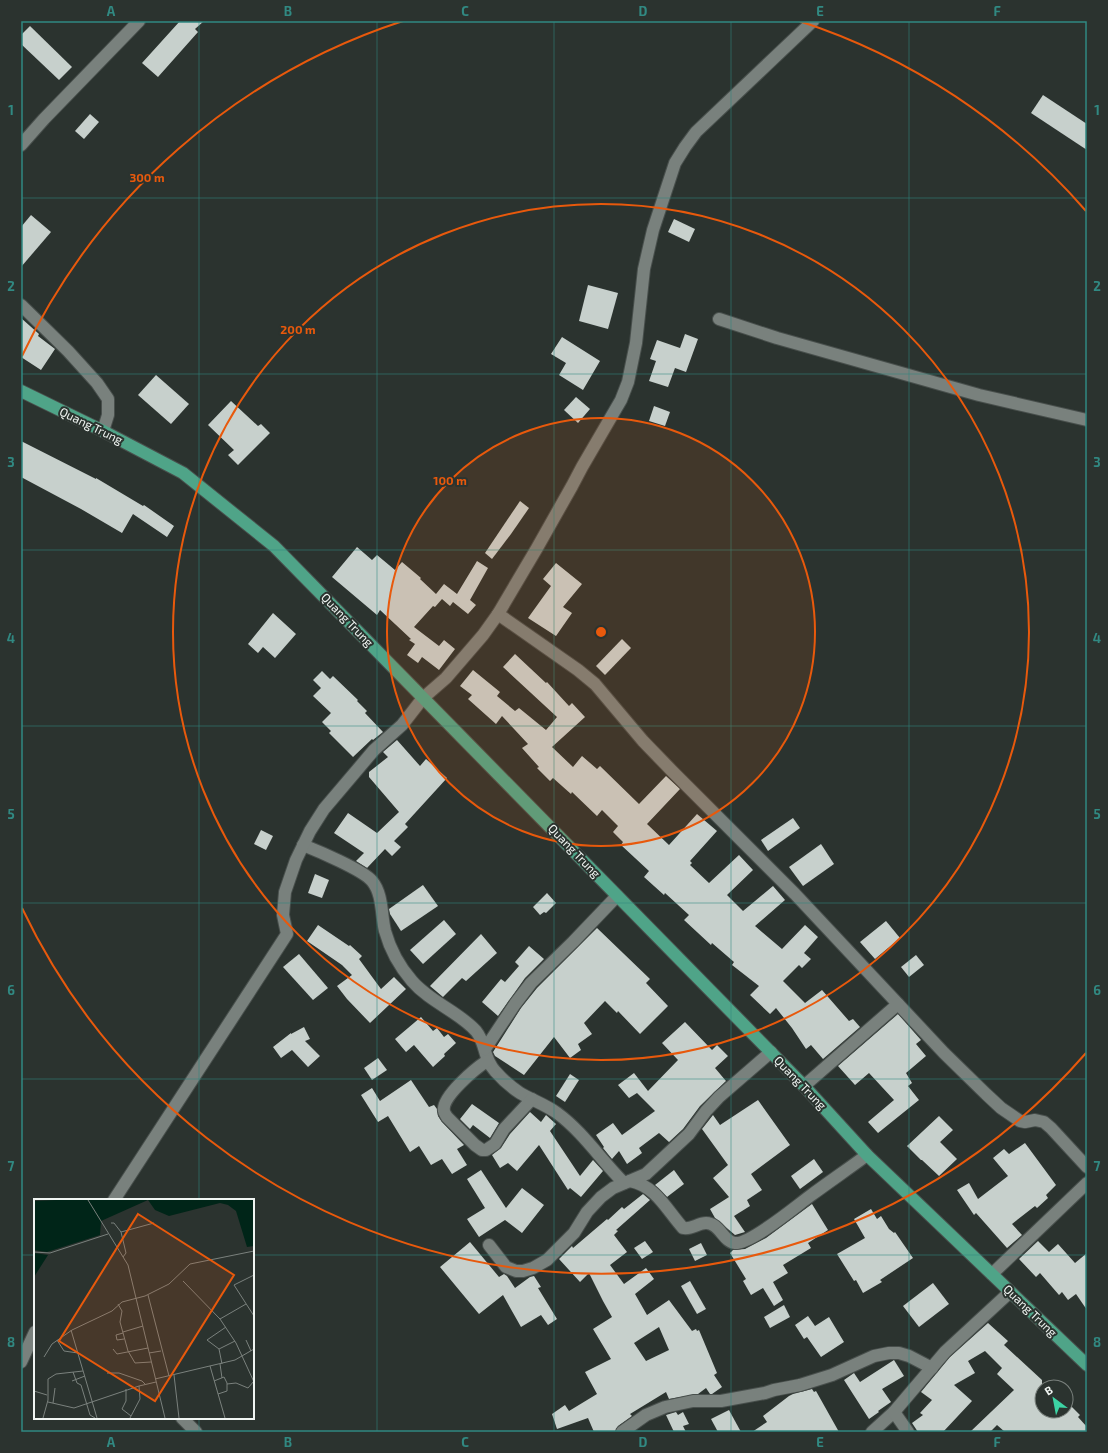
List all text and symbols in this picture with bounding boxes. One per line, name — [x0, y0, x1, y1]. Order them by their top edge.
text: A — [107, 3, 116, 19]
text: B — [284, 3, 292, 19]
text: C — [461, 3, 469, 19]
text: D — [639, 3, 648, 19]
text: E — [816, 3, 824, 19]
text: F — [993, 3, 1001, 19]
text: 1 — [8, 102, 14, 118]
text: 1 — [1094, 102, 1100, 118]
text: 300 m — [129, 170, 165, 184]
text: 2 — [7, 278, 15, 294]
text: 2 — [1093, 278, 1101, 294]
text: 200 m — [280, 322, 316, 336]
street label: Quang Trung — [57, 404, 126, 447]
text: 3 — [7, 454, 15, 470]
text: 3 — [1093, 454, 1101, 470]
text: 100 m — [433, 473, 467, 487]
street label: Quang Trung — [318, 590, 377, 650]
centre of rings — [594, 625, 608, 639]
text: 4 — [7, 630, 15, 646]
text: 4 — [1093, 630, 1101, 646]
text: 5 — [7, 806, 15, 822]
text: 5 — [1093, 806, 1101, 822]
street label: Quang Trung — [545, 821, 604, 881]
text: 6 — [7, 982, 15, 998]
text: 6 — [1093, 982, 1101, 998]
street label: Quang Trung — [771, 1053, 830, 1113]
text: 7 — [8, 1158, 15, 1174]
text: 7 — [1094, 1158, 1101, 1174]
inset map — [34, 1199, 254, 1419]
street label: Quang Trung — [1000, 1281, 1060, 1340]
text: 8 — [7, 1334, 15, 1350]
text: 8 — [1093, 1334, 1101, 1350]
north arrow — [1034, 1379, 1074, 1419]
text: B — [1042, 1383, 1055, 1397]
text: A — [107, 1434, 116, 1450]
text: B — [284, 1434, 292, 1450]
text: C — [461, 1434, 469, 1450]
text: D — [639, 1434, 648, 1450]
text: E — [816, 1434, 824, 1450]
text: F — [993, 1434, 1001, 1450]

